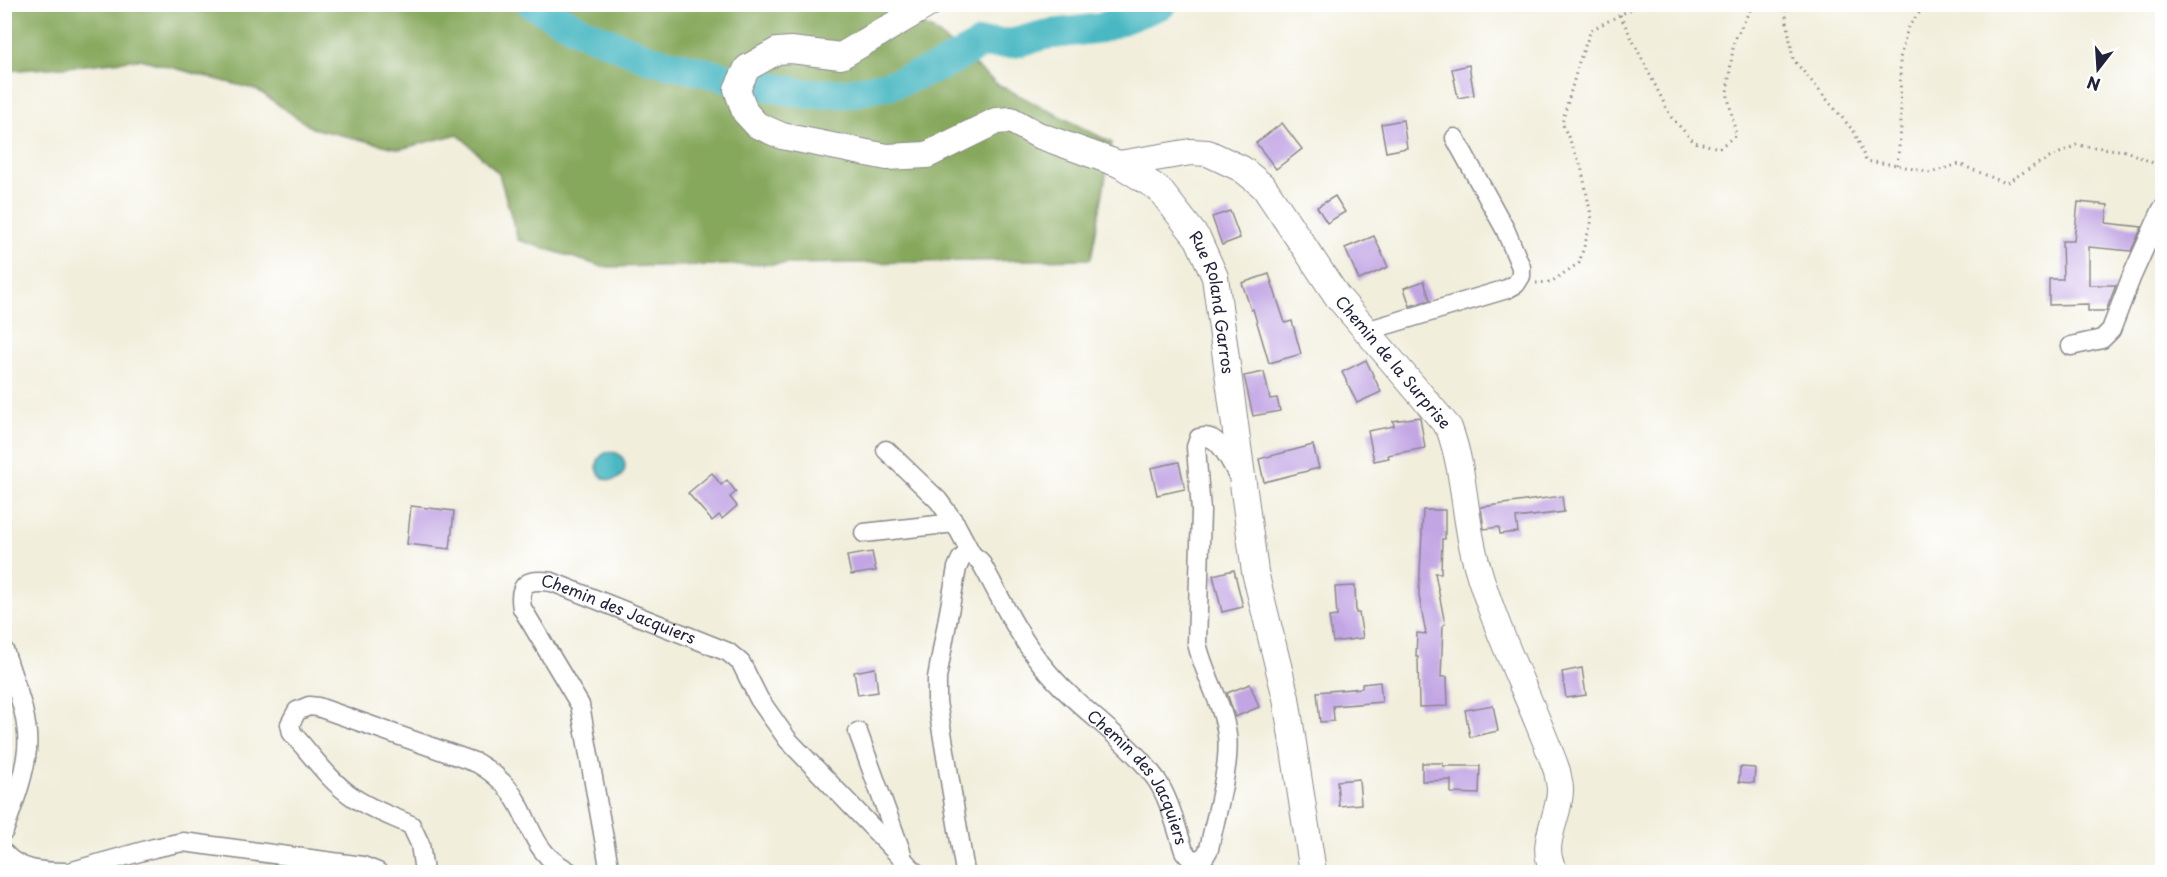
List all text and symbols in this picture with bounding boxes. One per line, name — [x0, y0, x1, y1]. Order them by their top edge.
north arrow — [2068, 39, 2128, 99]
text: N — [2084, 71, 2103, 98]
street label: Rue Roland Garros — [1185, 225, 1241, 375]
street label: Chemin de la Surprise — [1330, 290, 1458, 433]
street label: Chemin des Jacquiers — [540, 568, 700, 649]
street label: Chemin des Jacquiers — [1082, 703, 1194, 847]

